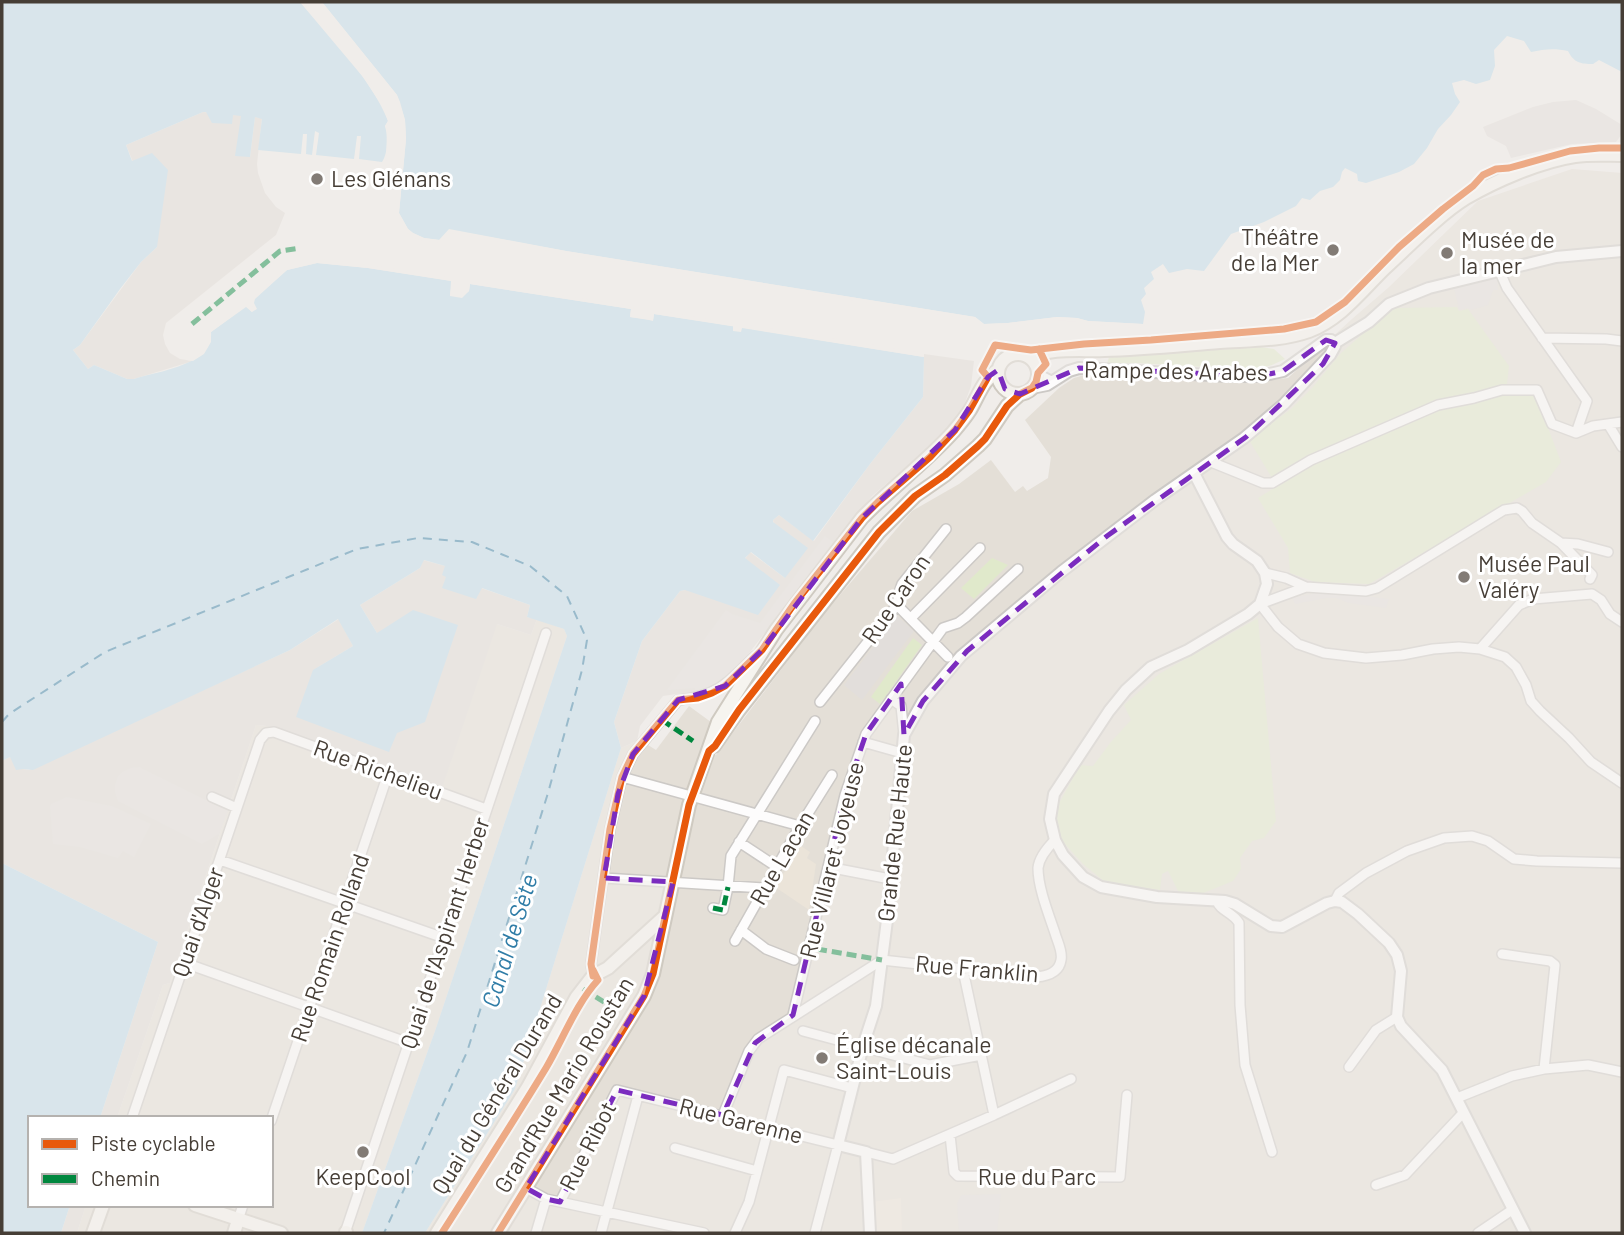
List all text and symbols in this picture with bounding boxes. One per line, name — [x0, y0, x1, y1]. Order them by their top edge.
place label: Les Glénans — [331, 164, 451, 192]
marker: Les Glénans — [309, 171, 325, 187]
place label: Théâtre de la Mer — [1231, 222, 1320, 276]
place label: Musée de la mer — [1461, 225, 1555, 279]
marker: Théâtre de la Mer — [1325, 242, 1341, 258]
marker: Musée de la mer — [1439, 245, 1455, 261]
street label: Rampe des Arabes — [1084, 354, 1268, 386]
street label: Rue Caron — [855, 548, 935, 649]
place label: Musée Paul Valéry — [1478, 549, 1590, 603]
marker: Musée Paul Valéry — [1456, 569, 1472, 585]
street label: Rue Richelieu — [310, 733, 447, 805]
street label: Grande Rue Haute — [871, 743, 917, 923]
street label: Rue Villaret Joyeuse — [793, 758, 869, 961]
street label: Rue Lacan — [743, 805, 819, 910]
street label: Quai de l'Aspirant Herber — [393, 813, 495, 1052]
street label: Rue Romain Rolland — [284, 850, 374, 1045]
street label: Quai d'Alger — [165, 863, 229, 980]
water label: Canal de Sète — [475, 870, 543, 1011]
street label: Rue Franklin — [914, 949, 1040, 987]
street label: Grand'Rue Mario Roustan — [487, 971, 639, 1198]
street label: Quai du Général Durand — [425, 988, 567, 1199]
place label: Église décanale Saint-Louis — [836, 1030, 992, 1084]
marker: Église décanale Saint-Louis — [814, 1050, 830, 1066]
street label: Rue Garenne — [677, 1091, 806, 1149]
street label: Rue Ribot — [553, 1096, 621, 1195]
legend — [28, 1116, 273, 1207]
text: Piste cyclable — [91, 1130, 216, 1155]
marker: KeepCool — [355, 1144, 371, 1160]
place label: KeepCool — [315, 1162, 411, 1190]
street label: Rue du Parc — [978, 1162, 1096, 1190]
text: Chemin — [91, 1165, 160, 1190]

